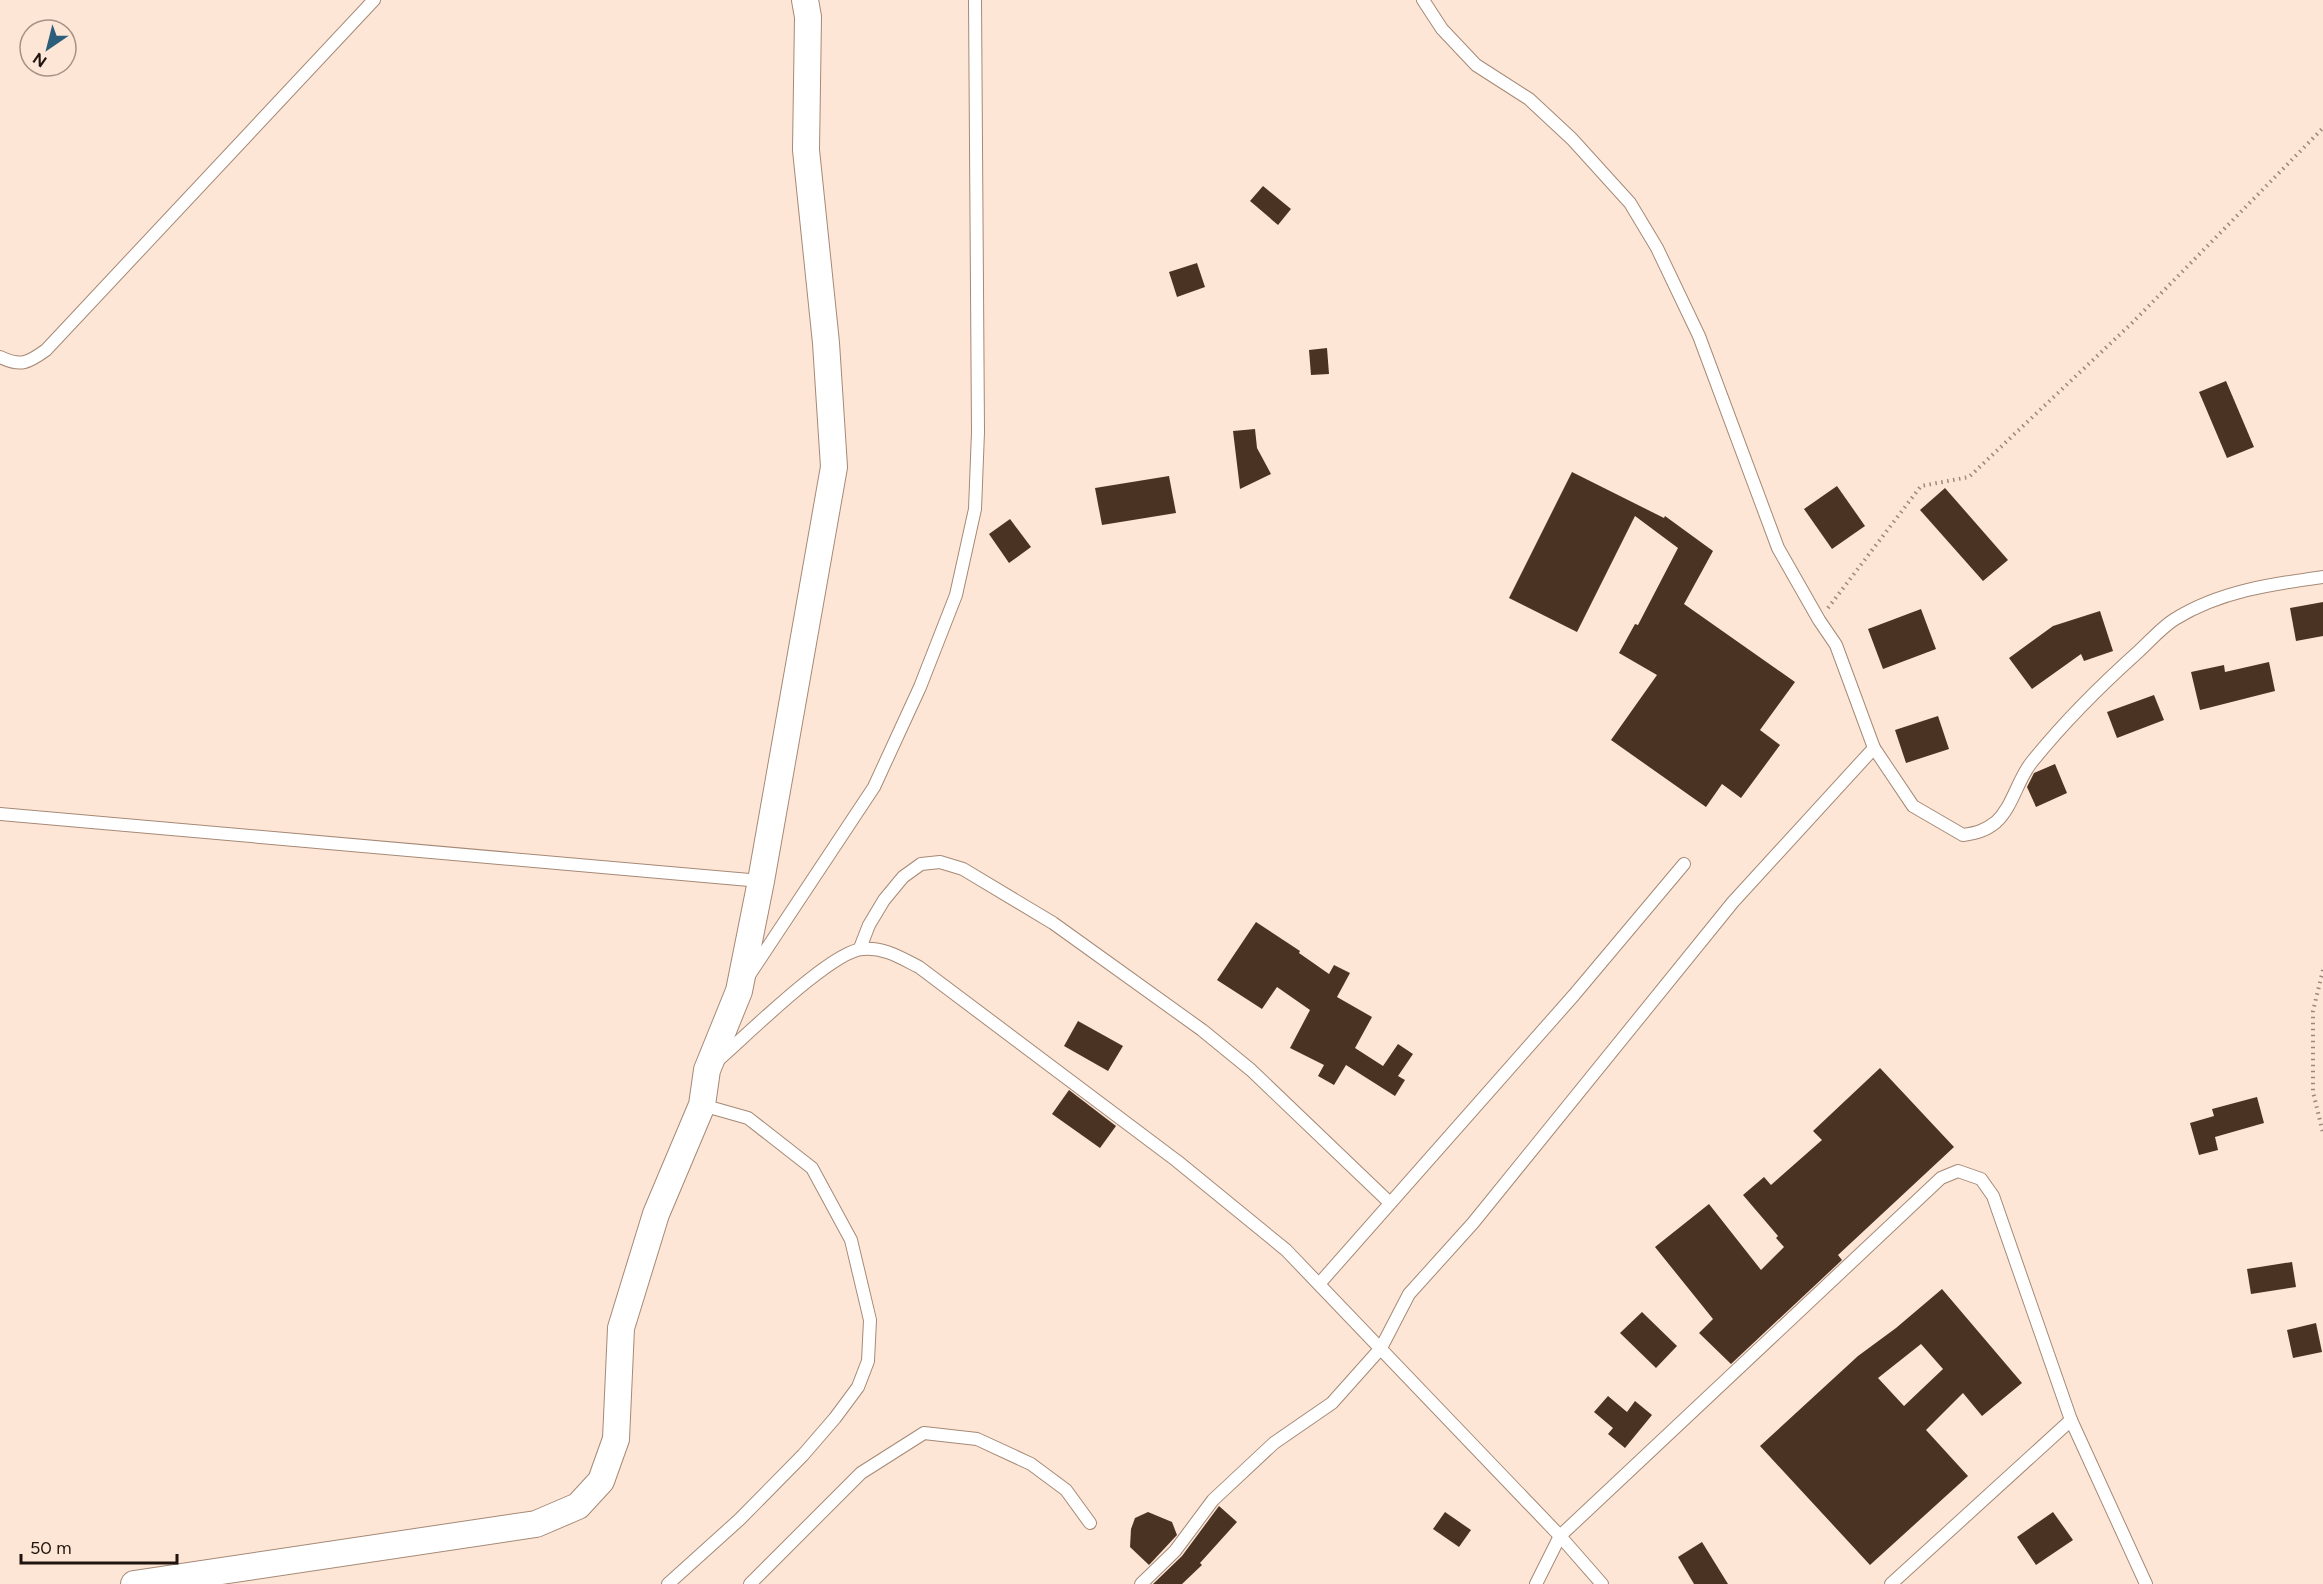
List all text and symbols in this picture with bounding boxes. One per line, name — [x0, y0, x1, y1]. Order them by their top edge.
north arrow — [18, 18, 78, 78]
text: N — [29, 49, 50, 71]
scale bar — [21, 1527, 177, 1565]
text: 50 m — [30, 1537, 72, 1559]

